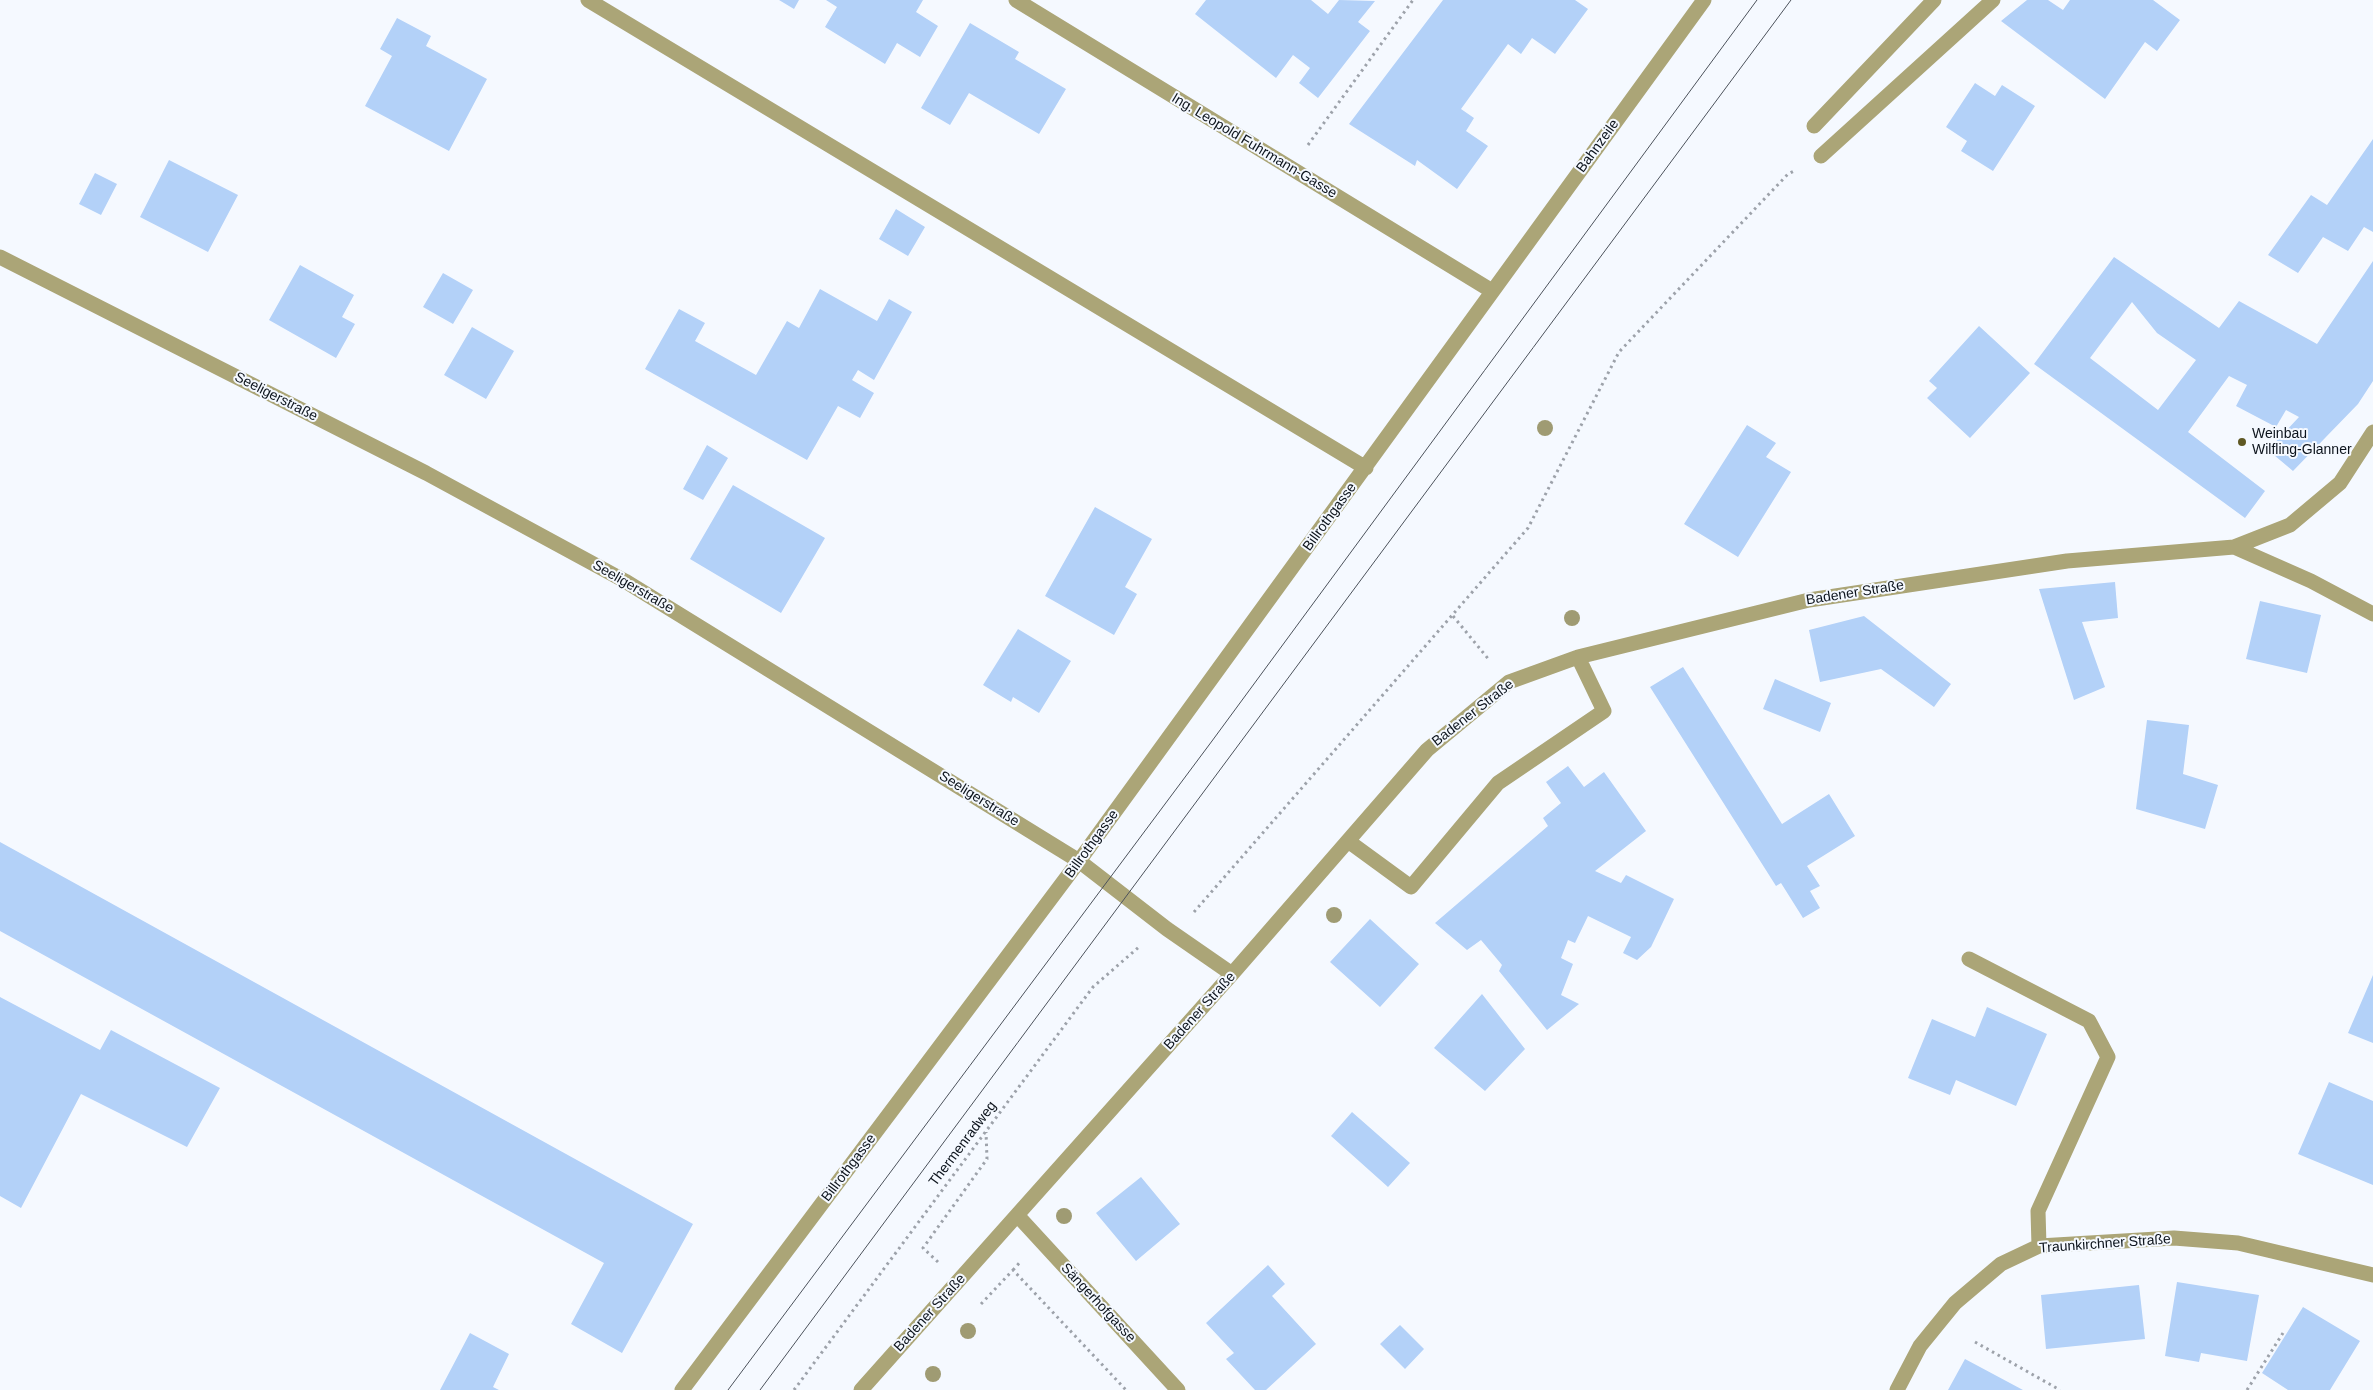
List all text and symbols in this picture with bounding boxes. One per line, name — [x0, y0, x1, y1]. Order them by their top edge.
street label: Ing. Leopold Fuhrmann-Gasse — [1168, 90, 1340, 202]
street label: Bahnzeile — [1573, 116, 1623, 176]
street label: Seeligerstraße — [232, 369, 320, 425]
place label: Weinbau Wilfling-Glanner — [2252, 426, 2352, 458]
marker: Weinbau Wilfling-Glanner — [2236, 436, 2248, 448]
street label: Billrothgasse — [1300, 480, 1360, 554]
street label: Seeligerstraße — [589, 557, 677, 617]
street label: Badener Straße — [1805, 577, 1905, 609]
street label: Badener Straße — [1429, 676, 1517, 750]
street label: Seeligerstraße — [936, 768, 1022, 830]
street label: Billrothgasse — [1062, 807, 1122, 881]
street label: Badener Straße — [1161, 969, 1239, 1053]
street label: Thermenradweg — [926, 1098, 1000, 1190]
street label: Billrothgasse — [818, 1131, 880, 1205]
street label: Traunkirchner Straße — [2039, 1231, 2171, 1257]
street label: Sängerhofgasse — [1057, 1260, 1139, 1346]
street label: Badener Straße — [891, 1271, 969, 1355]

